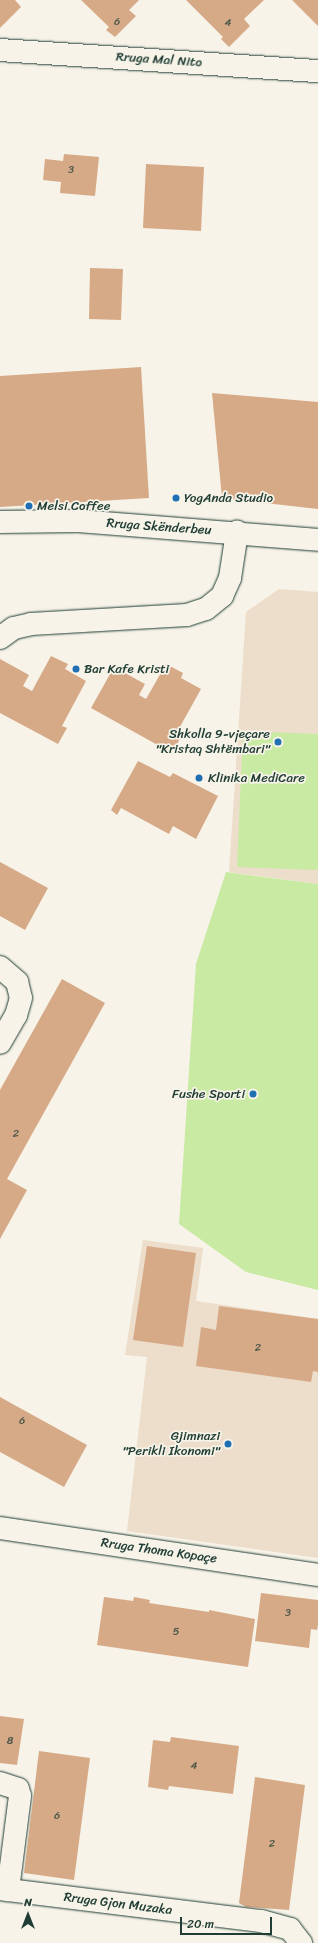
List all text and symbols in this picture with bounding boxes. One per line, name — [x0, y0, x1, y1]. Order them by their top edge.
house number: 6 — [114, 15, 120, 29]
house number: 4 — [225, 16, 231, 30]
street label: Rruga Mal Nito — [116, 49, 202, 71]
house number: 3 — [68, 163, 74, 177]
place label: YogAnda Studio — [184, 490, 273, 506]
marker: YogAnda Studio — [171, 493, 181, 503]
place label: Melsi Coffee — [37, 498, 110, 514]
marker: Melsi Coffee — [24, 501, 34, 511]
street label: Rruga Skënderbeu — [106, 516, 212, 538]
place label: Bar Kafe Kristi — [84, 661, 169, 677]
marker: Bar Kafe Kristi — [71, 664, 81, 674]
place label: Shkolla 9-vjeçare "Kristaq Shtëmbari" — [155, 727, 270, 758]
marker: Shkolla 9-vjeçare "Kristaq Shtëmbari" — [273, 737, 283, 747]
place label: Klinika MediCare — [208, 770, 305, 786]
marker: Klinika MediCare — [193, 772, 205, 784]
place label: Fushe Sporti — [172, 1086, 245, 1102]
marker: Fushe Sporti — [248, 1089, 258, 1099]
house number: 2 — [13, 1127, 19, 1141]
house number: 2 — [255, 1341, 261, 1355]
house number: 6 — [19, 1414, 25, 1428]
place label: Gjimnazi "Perikli Ikonomi" — [122, 1429, 220, 1460]
marker: Gjimnazi "Perikli Ikonomi" — [223, 1439, 233, 1449]
street label: Rruga Thoma Kopaçe — [100, 1535, 218, 1567]
house number: 3 — [285, 1606, 291, 1620]
house number: 5 — [173, 1625, 179, 1639]
house number: 8 — [7, 1734, 13, 1748]
house number: 4 — [191, 1759, 197, 1773]
house number: 6 — [54, 1809, 60, 1823]
house number: 2 — [269, 1837, 275, 1851]
street label: Rruga Gjon Muzaka — [63, 1890, 173, 1918]
text: N — [24, 1893, 32, 1912]
north arrow — [8, 1895, 48, 1935]
scale bar — [182, 1909, 274, 1935]
text: 20 m — [187, 1913, 214, 1935]

